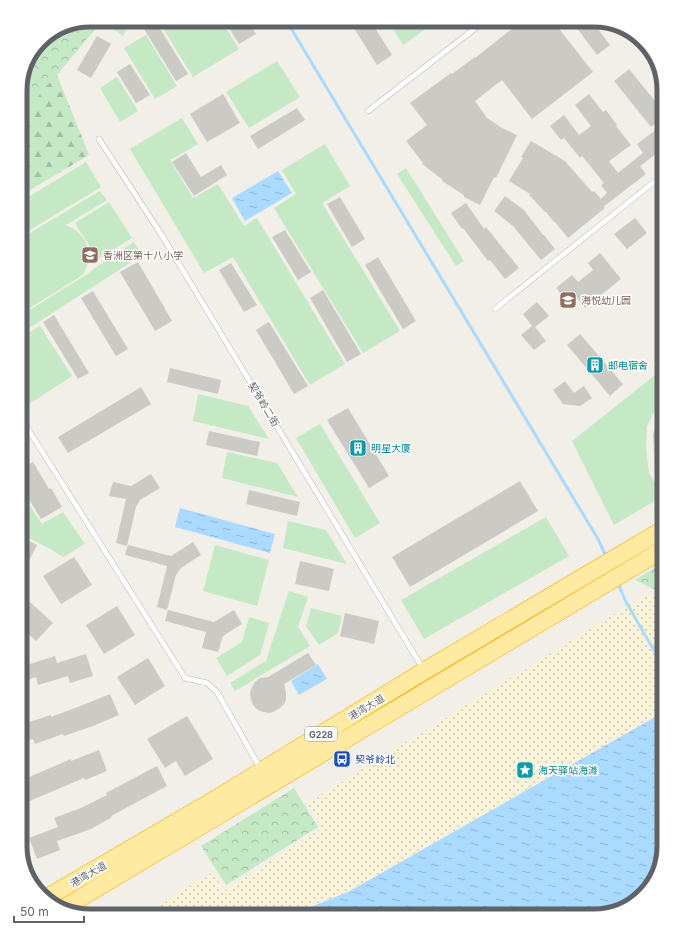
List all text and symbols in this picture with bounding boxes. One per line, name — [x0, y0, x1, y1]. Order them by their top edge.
school or university icon: 香洲区第十八小学 — [80, 245, 100, 265]
place label: 香洲区第十八小学 — [103, 249, 183, 261]
school or university icon: 海悦幼儿园 — [558, 290, 578, 310]
place label: 海悦幼儿园 — [581, 294, 631, 306]
building icon: 邮电宿舍 — [585, 355, 605, 375]
place label: 邮电宿舍 — [608, 359, 648, 371]
street label: 契爷岭二街 — [246, 379, 282, 429]
building icon: 明星大厦 — [348, 438, 368, 458]
place label: 明星大厦 — [371, 442, 411, 454]
street label: 港湾大道 — [346, 692, 386, 722]
road number: G228 — [305, 727, 337, 741]
bus stop icon: 契爷岭北 — [332, 749, 352, 769]
place label: 契爷岭北 — [355, 753, 395, 765]
place icon: 海天驿站海滩 — [515, 760, 535, 780]
place label: 海天驿站海滩 — [538, 764, 598, 776]
street label: 港湾大道 — [68, 859, 108, 889]
scale bar — [14, 898, 84, 924]
text: 50 m — [20, 904, 49, 919]

